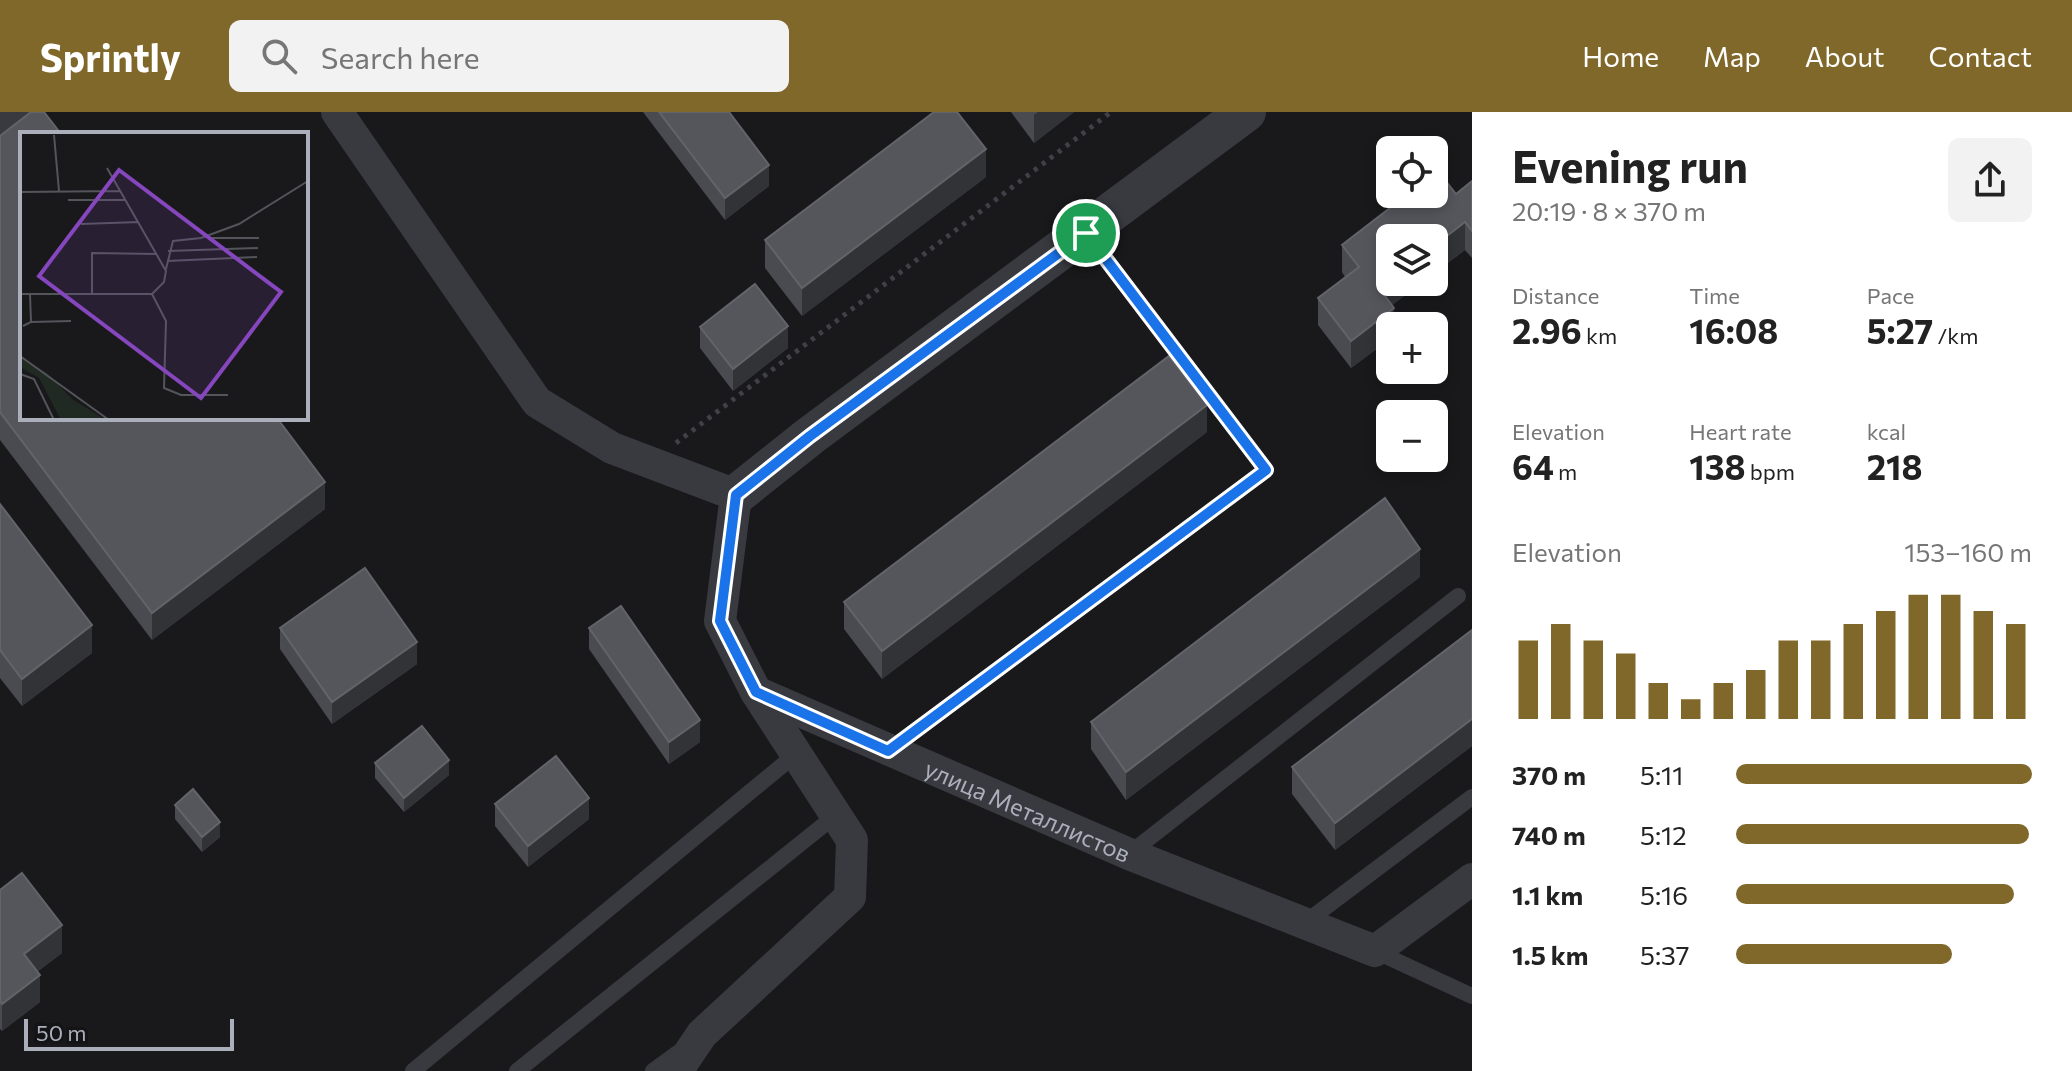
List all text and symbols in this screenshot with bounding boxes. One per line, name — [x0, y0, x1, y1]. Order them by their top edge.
search box — [229, 20, 789, 92]
text: Sprintly — [40, 33, 181, 80]
icon: search — [257, 34, 301, 78]
text: Search here — [321, 38, 480, 75]
text: Home — [1582, 39, 1659, 73]
text: Map — [1703, 39, 1761, 73]
text: About — [1805, 39, 1885, 73]
text: Contact — [1929, 39, 2032, 73]
inset map — [20, 132, 308, 420]
map controls — [1376, 136, 1448, 472]
button: locate — [1376, 136, 1448, 208]
text: Evening run — [1512, 138, 1748, 192]
button: share — [1948, 138, 2032, 222]
text: 20:19 · 8 × 370 m — [1512, 195, 1706, 226]
pin — [1052, 199, 1120, 267]
icon: arrive — [1064, 211, 1108, 255]
button: layers — [1376, 224, 1448, 296]
text: Distance — [1512, 282, 1599, 309]
text: Time — [1689, 282, 1740, 309]
text: Pace — [1867, 282, 1914, 309]
text: 2.96 — [1512, 309, 1582, 351]
text: 16:08 — [1689, 309, 1778, 351]
text: 5:27 — [1867, 309, 1933, 351]
button: + — [1376, 312, 1448, 384]
text: km — [1582, 322, 1617, 349]
text: /km — [1933, 322, 1978, 349]
button: − — [1376, 400, 1448, 472]
text: Elevation — [1512, 418, 1605, 445]
text: Heart rate — [1689, 418, 1792, 445]
text: kcal — [1867, 418, 1906, 445]
text: 64 — [1512, 445, 1554, 487]
text: 138 — [1689, 445, 1746, 487]
text: 218 — [1867, 445, 1922, 487]
text: m — [1554, 458, 1577, 485]
text: bpm — [1746, 458, 1795, 485]
text: Elevation — [1512, 536, 1622, 567]
text: 153–160 m — [1904, 536, 2032, 567]
street label: улица Металлистов — [921, 753, 1135, 867]
text: 370 m — [1512, 759, 1586, 790]
text: 5:11 — [1640, 759, 1683, 790]
text: 740 m — [1512, 819, 1586, 850]
text: 5:12 — [1640, 819, 1687, 850]
text: 1.1 km — [1512, 879, 1583, 910]
text: 5:16 — [1640, 879, 1688, 910]
text: 1.5 km — [1512, 939, 1588, 970]
text: 5:37 — [1640, 939, 1690, 970]
scale bar — [24, 1015, 234, 1051]
text: 50 m — [36, 1019, 86, 1046]

